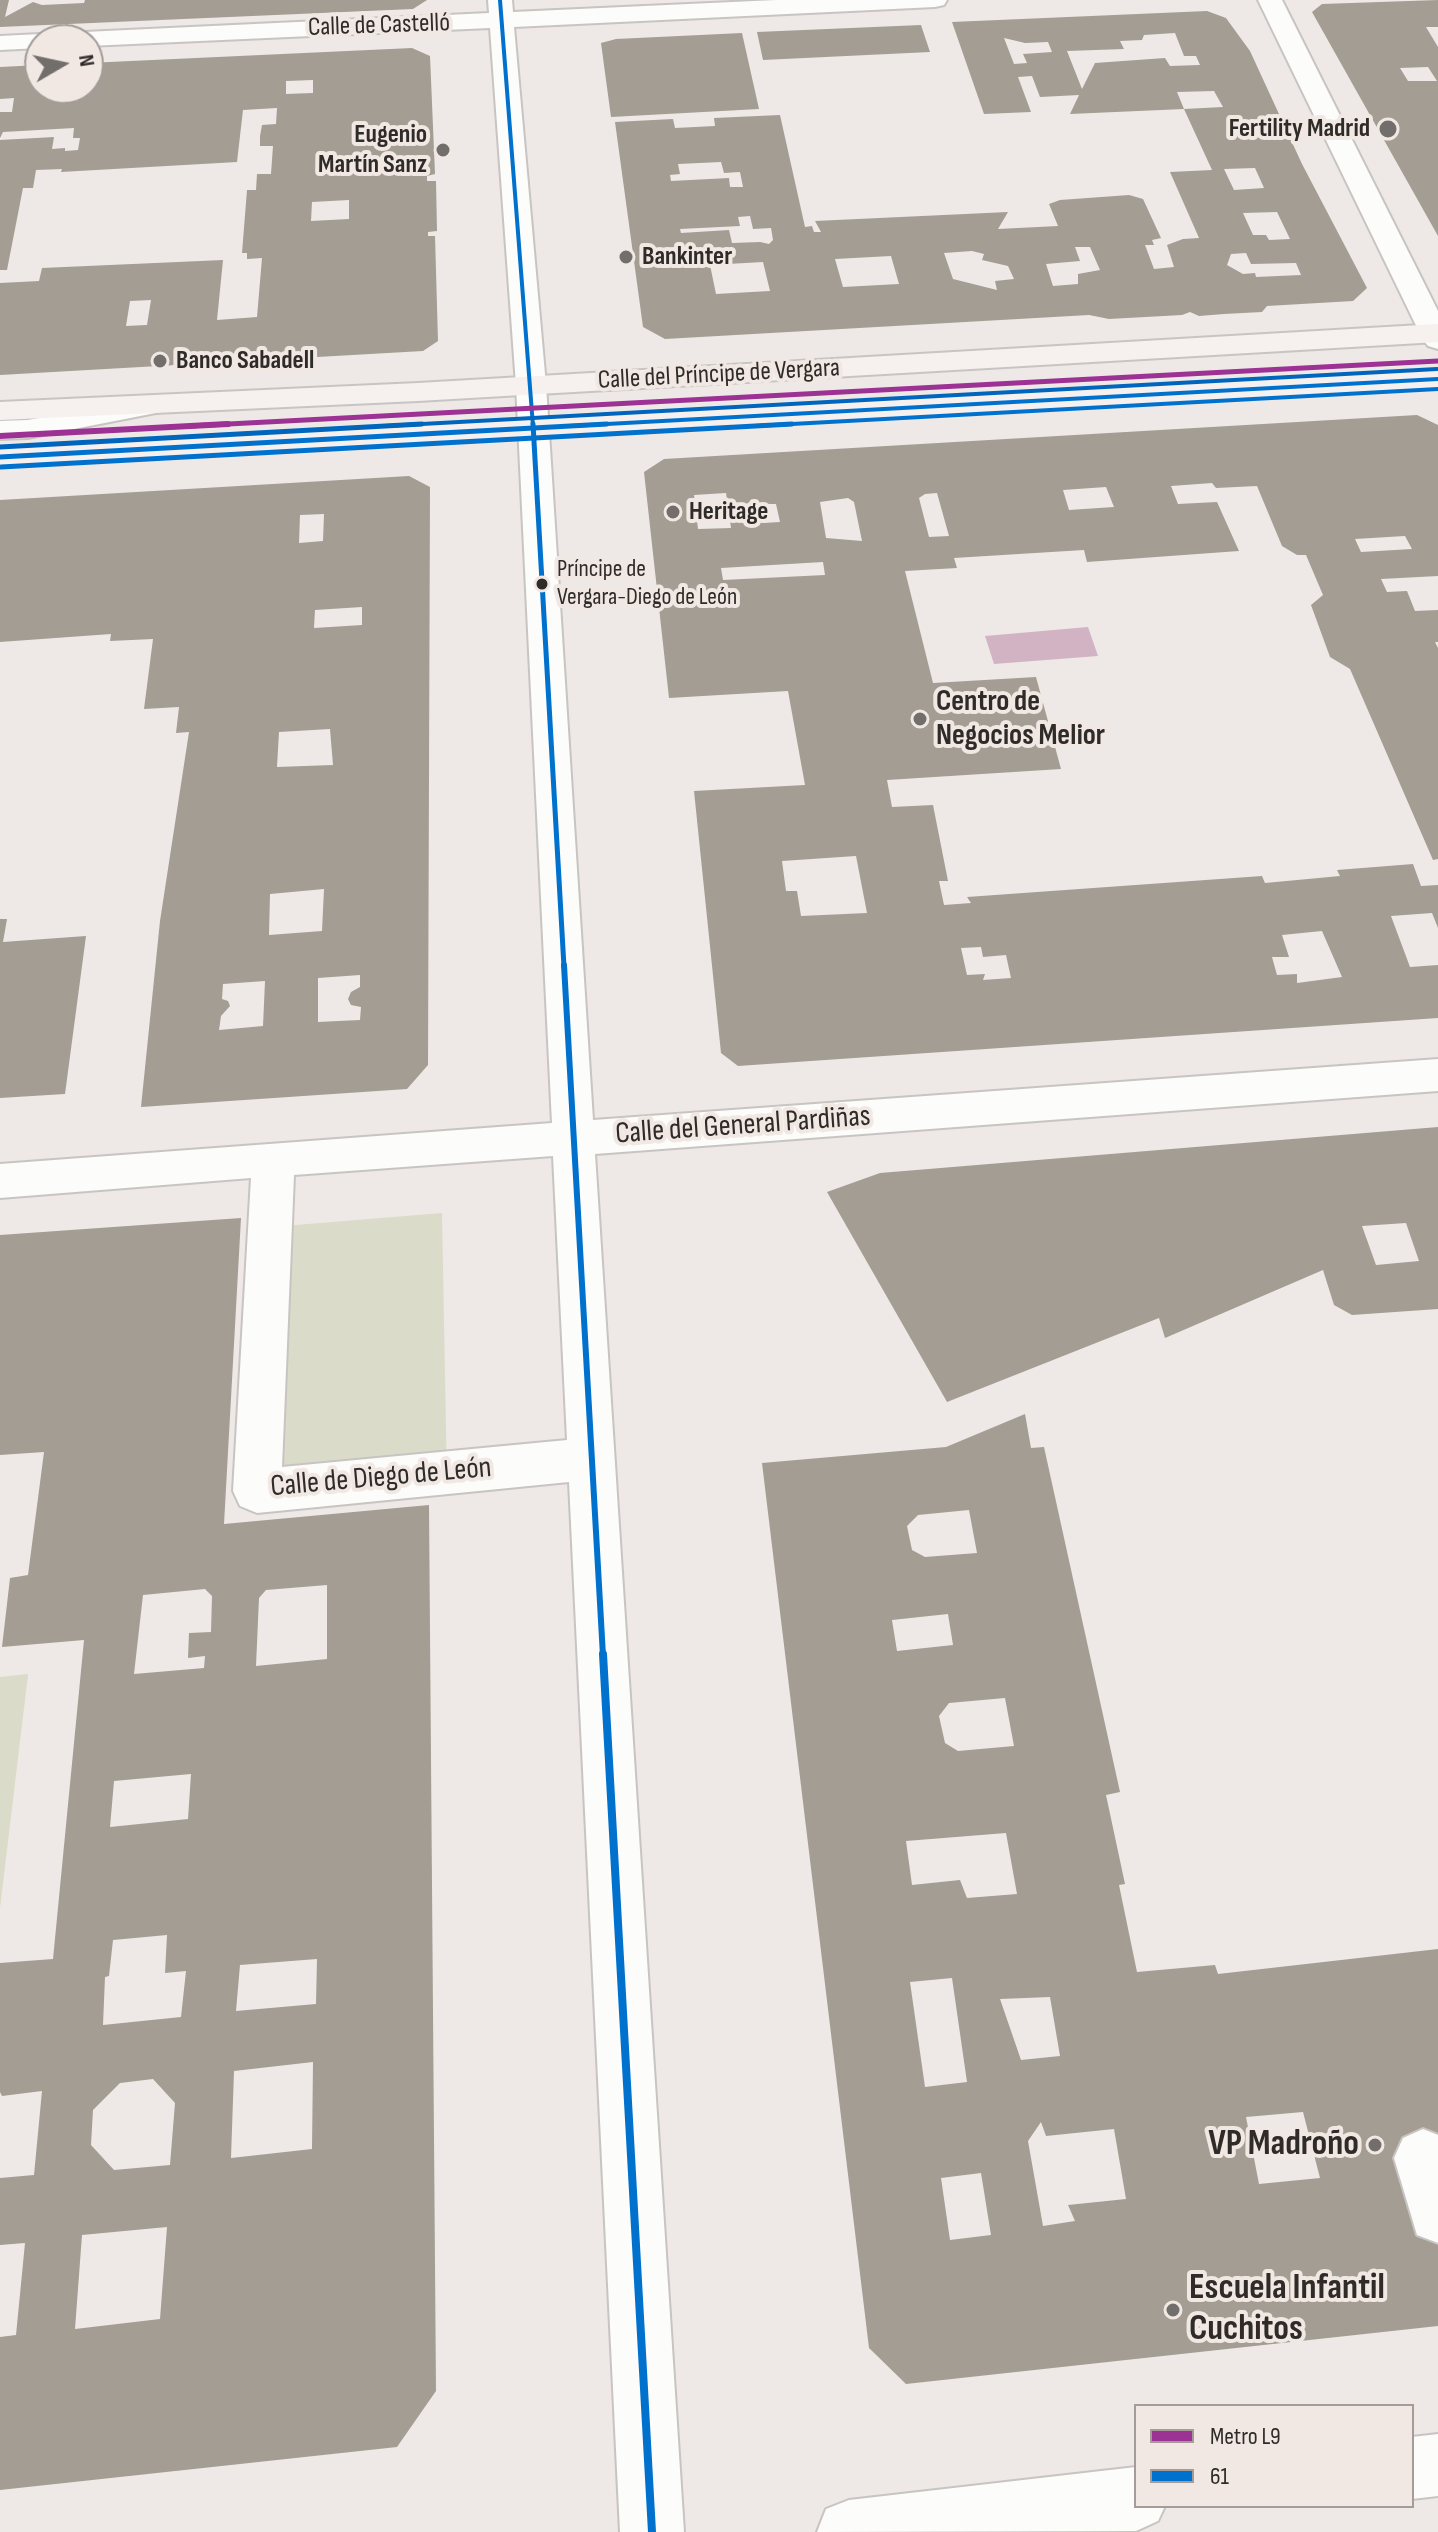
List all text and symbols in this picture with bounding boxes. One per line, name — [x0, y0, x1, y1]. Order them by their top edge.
street label: Calle de Castelló — [307, 8, 451, 44]
north arrow — [24, 24, 104, 104]
text: N — [72, 53, 100, 68]
place label: Fertility Madrid — [1229, 113, 1370, 145]
marker: Fertility Madrid — [1377, 118, 1399, 140]
place label: Eugenio Martín Sanz — [318, 119, 427, 180]
marker: Eugenio Martín Sanz — [434, 141, 452, 159]
place label: Bankinter — [642, 241, 732, 273]
marker: Bankinter — [617, 248, 635, 266]
place label: Banco Sabadell — [176, 345, 314, 377]
marker: Banco Sabadell — [151, 352, 169, 370]
street label: Calle del Príncipe de Vergara — [597, 353, 841, 397]
place label: Heritage — [689, 496, 768, 528]
marker: Heritage — [664, 503, 682, 521]
place label: Príncipe de Vergara-Diego de León — [557, 556, 737, 612]
marker: Príncipe de Vergara-Diego de León — [534, 576, 550, 592]
place label: Centro de Negocios Melior — [936, 684, 1105, 754]
marker: Centro de Negocios Melior — [911, 710, 929, 728]
street label: Calle del General Pardiñas — [614, 1099, 872, 1153]
street label: Calle de Diego de León — [269, 1450, 493, 1506]
place label: VP Madroño — [1208, 2123, 1359, 2167]
marker: VP Madroño — [1366, 2136, 1384, 2154]
place label: Escuela Infantil Cuchitos — [1189, 2267, 1385, 2352]
marker: Escuela Infantil Cuchitos — [1164, 2301, 1182, 2319]
legend — [1134, 2404, 1414, 2508]
text: Metro L9 — [1210, 2422, 1281, 2451]
text: 61 — [1210, 2462, 1229, 2491]

